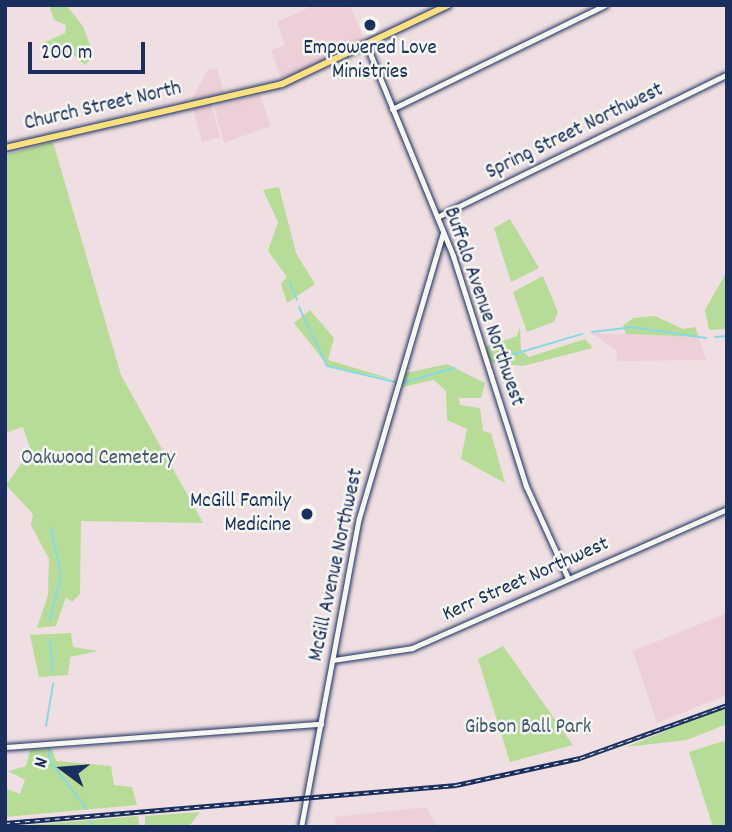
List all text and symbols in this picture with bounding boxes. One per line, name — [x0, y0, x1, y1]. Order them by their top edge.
marker: Empowered Love Ministries — [362, 17, 378, 33]
scale bar — [32, 28, 149, 72]
place label: Empowered Love Ministries — [303, 36, 437, 86]
text: 200 m — [41, 39, 92, 69]
street label: Church Street North — [22, 77, 184, 137]
street label: Spring Street Northwest — [482, 78, 668, 186]
street label: Buffalo Avenue Northwest — [437, 204, 529, 410]
park label: Oakwood Cemetery — [21, 446, 175, 472]
street label: McGill Avenue Northwest — [304, 466, 370, 664]
place label: McGill Family Medicine — [190, 489, 291, 539]
marker: McGill Family Medicine — [297, 504, 317, 524]
street label: Kerr Street Northwest — [439, 532, 613, 628]
park label: Gibson Ball Park — [465, 715, 591, 741]
north arrow — [28, 734, 98, 804]
text: N — [28, 755, 57, 771]

